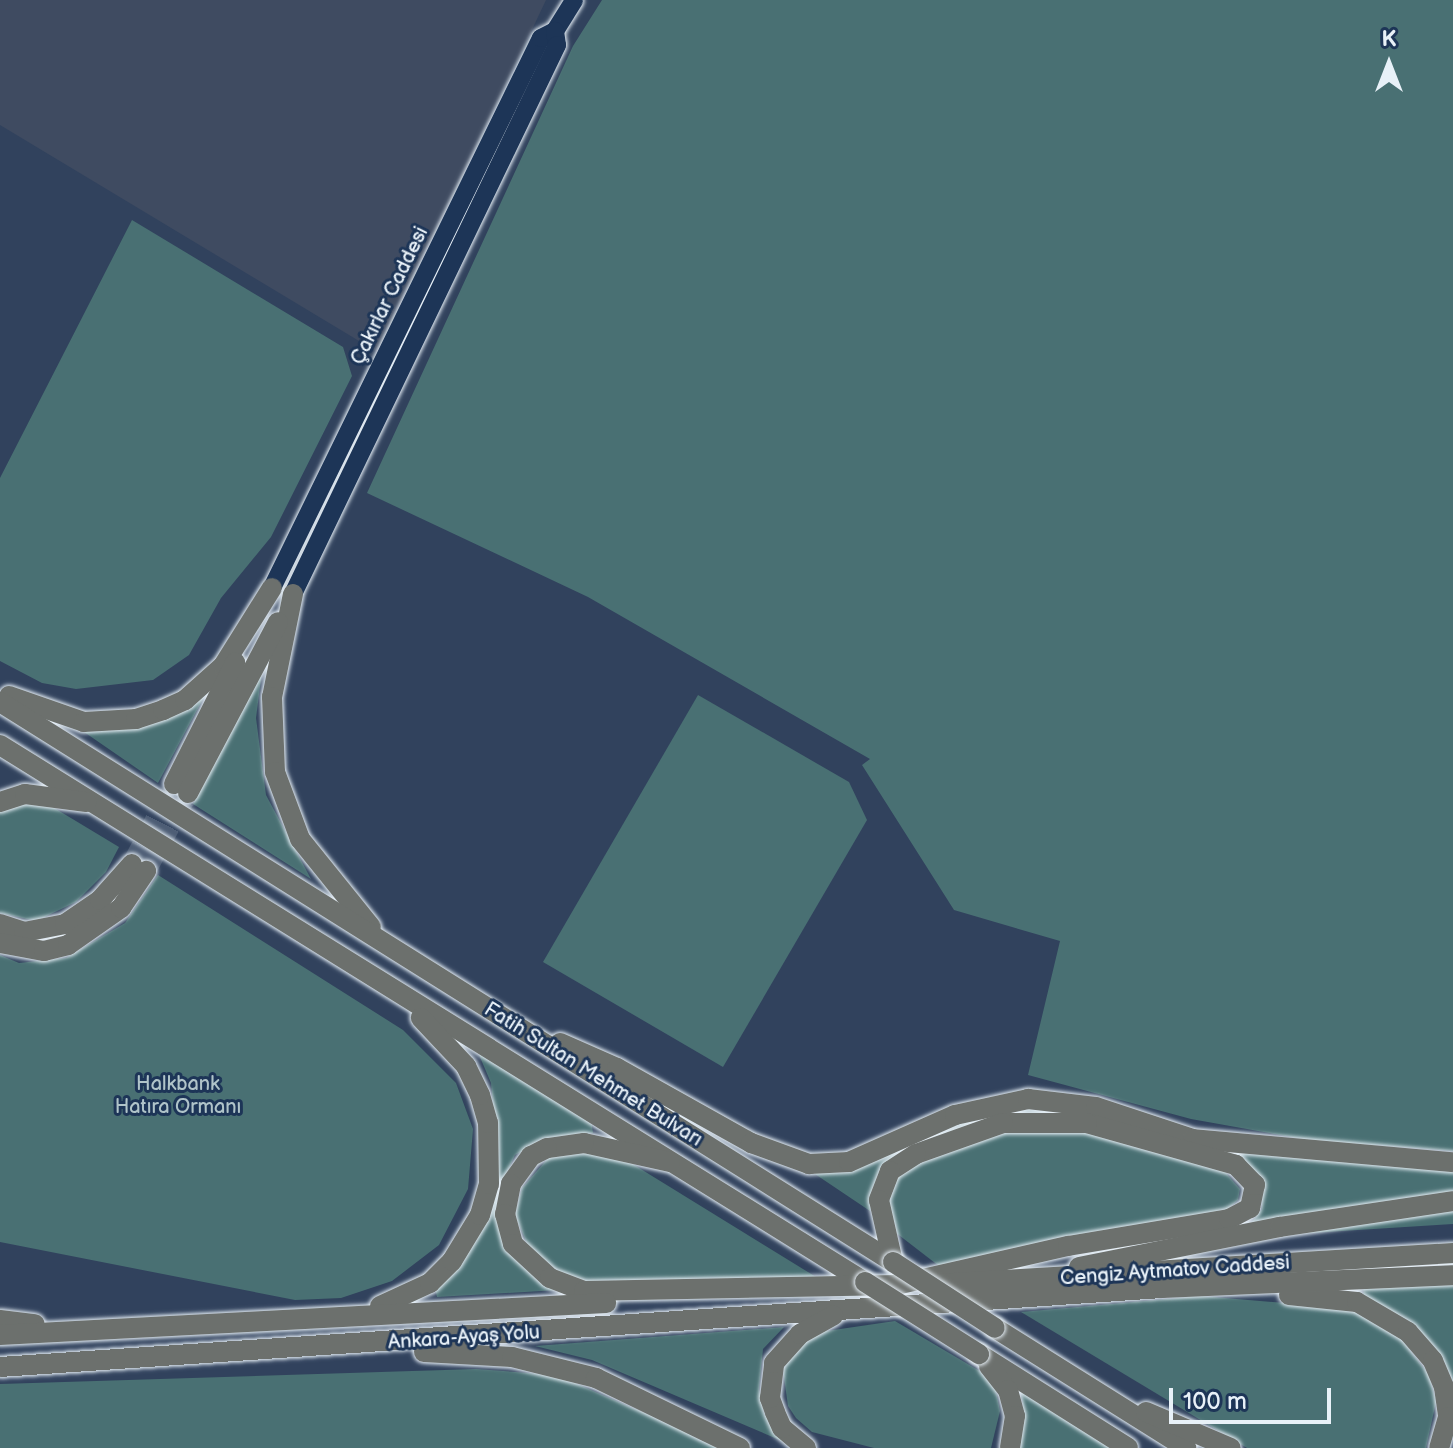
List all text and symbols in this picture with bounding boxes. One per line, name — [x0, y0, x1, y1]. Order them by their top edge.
north arrow — [1349, 24, 1429, 104]
text: K — [1382, 26, 1396, 53]
street label: Çakırlar Caddesi — [346, 223, 434, 369]
street label: Fatih Sultan Mehmet Bulvarı — [479, 998, 707, 1152]
park label: Halkbank Hatıra Ormanı — [115, 1072, 241, 1119]
street label: Cengiz Aytmatov Caddesi — [1059, 1251, 1291, 1291]
street label: Ankara-Ayaş Yolu — [387, 1321, 541, 1355]
scale bar — [1173, 1372, 1335, 1422]
text: 100 m — [1183, 1387, 1247, 1416]

